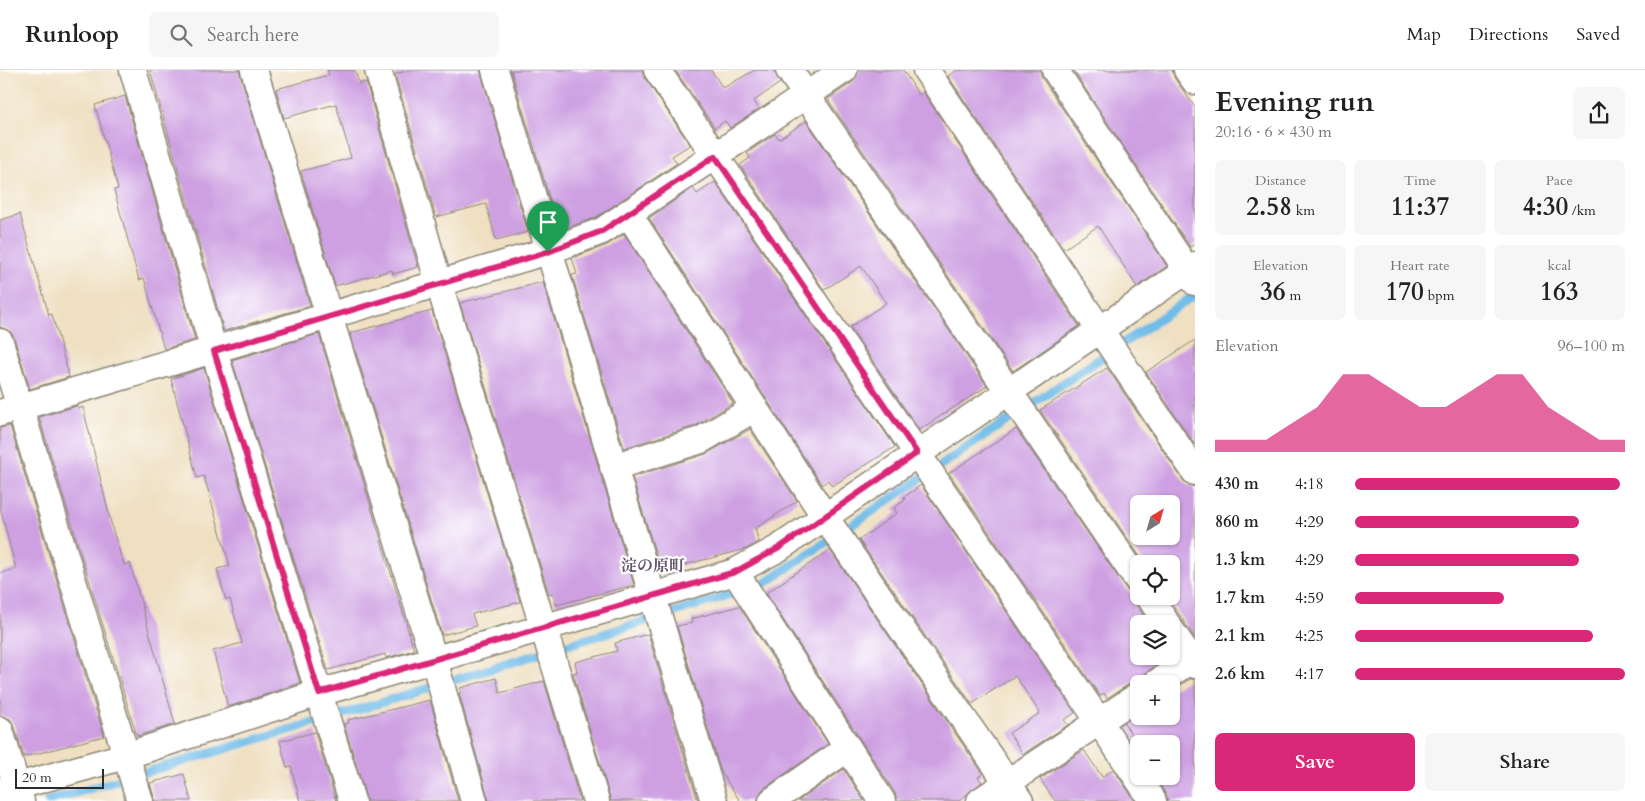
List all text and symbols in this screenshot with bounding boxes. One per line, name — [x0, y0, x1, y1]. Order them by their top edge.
search box — [149, 12, 499, 57]
text: Runloop — [25, 18, 119, 51]
icon: search — [167, 21, 195, 49]
text: Search here — [207, 22, 299, 48]
text: Map — [1407, 22, 1441, 47]
text: Directions — [1469, 22, 1548, 47]
text: Saved — [1576, 22, 1620, 47]
text: Evening run — [1215, 83, 1374, 121]
button: share — [1573, 87, 1625, 139]
text: 20:16 · 6 × 430 m — [1215, 121, 1332, 143]
text: Distance — [1255, 171, 1306, 190]
text: Time — [1404, 171, 1436, 190]
text: Pace — [1546, 171, 1573, 190]
text: 2.58 — [1246, 190, 1292, 224]
text: 11:37 — [1391, 190, 1449, 224]
text: 4:30 — [1523, 190, 1568, 224]
pin — [527, 201, 569, 252]
text: km — [1292, 201, 1315, 220]
text: /km — [1568, 201, 1596, 220]
icon: arrive — [534, 208, 562, 236]
text: Elevation — [1253, 256, 1308, 275]
text: Heart rate — [1390, 256, 1450, 275]
text: kcal — [1548, 256, 1571, 275]
text: 36 — [1260, 275, 1286, 309]
text: 170 — [1385, 275, 1424, 309]
text: 163 — [1540, 275, 1579, 309]
text: m — [1286, 286, 1301, 305]
text: bpm — [1424, 286, 1454, 305]
text: Elevation — [1215, 335, 1279, 357]
text: 96–100 m — [1557, 335, 1625, 357]
text: 430 m — [1215, 473, 1259, 495]
text: 4:18 — [1295, 473, 1324, 495]
north arrow — [1130, 495, 1180, 545]
map controls — [1130, 495, 1180, 785]
text: 860 m — [1215, 511, 1259, 533]
text: 4:29 — [1295, 511, 1324, 533]
text: 1.3 km — [1215, 549, 1265, 571]
text: 4:29 — [1295, 549, 1324, 571]
district label: 淀の原町 — [621, 555, 685, 577]
button: locate — [1130, 555, 1180, 605]
text: 1.7 km — [1215, 587, 1265, 609]
text: 4:59 — [1295, 587, 1324, 609]
button: layers — [1130, 615, 1180, 665]
text: 2.1 km — [1215, 625, 1265, 647]
text: 4:25 — [1295, 625, 1324, 647]
text: 2.6 km — [1215, 663, 1265, 685]
text: 4:17 — [1295, 663, 1324, 685]
button: + — [1130, 675, 1180, 725]
button: Save — [1215, 733, 1415, 791]
button: Share — [1425, 733, 1625, 791]
button: − — [1130, 735, 1180, 785]
scale bar — [15, 766, 104, 789]
text: 20 m — [22, 768, 52, 787]

